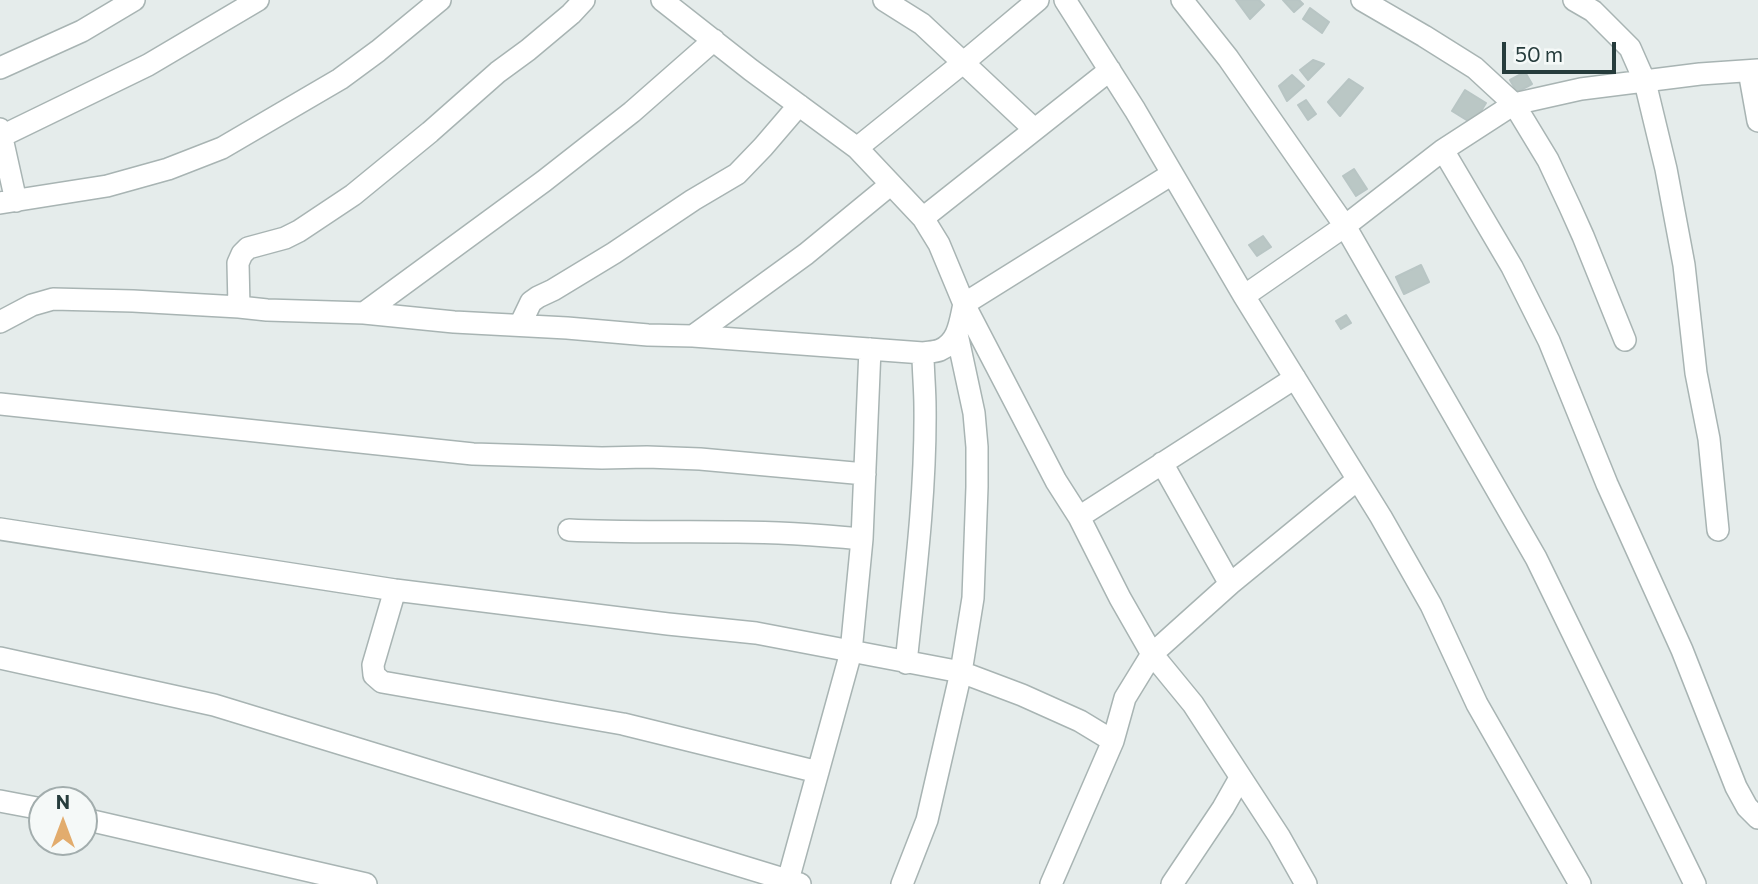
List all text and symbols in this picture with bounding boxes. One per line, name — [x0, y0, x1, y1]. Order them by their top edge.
scale bar — [1506, 28, 1620, 72]
text: 50 m — [1515, 41, 1563, 66]
north arrow — [28, 786, 98, 856]
text: N — [56, 790, 70, 813]

